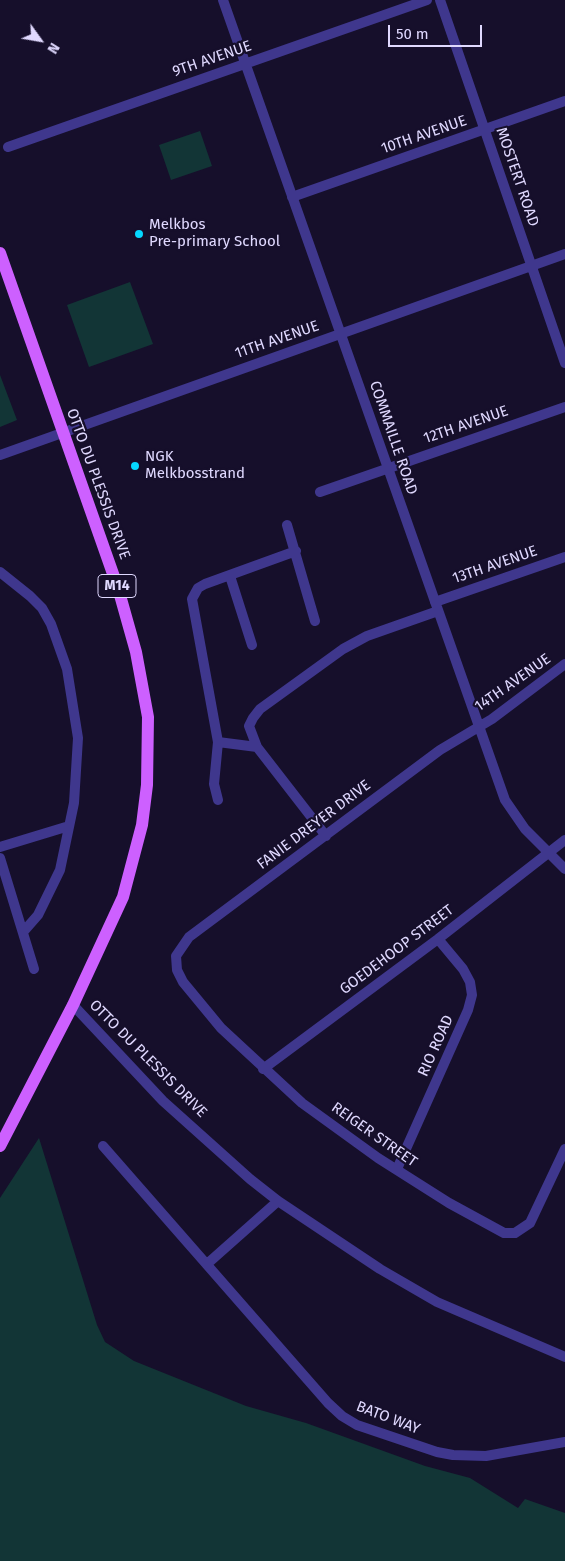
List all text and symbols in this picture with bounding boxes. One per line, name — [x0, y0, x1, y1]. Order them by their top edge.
north arrow — [15, 15, 65, 65]
scale bar — [390, 15, 484, 47]
text: 50 m — [396, 25, 429, 43]
street label: 9TH AVENUE — [170, 37, 254, 81]
text: N — [43, 40, 63, 57]
street label: 10TH AVENUE — [379, 112, 469, 158]
street label: MOSTERT ROAD — [492, 125, 542, 229]
place label: Melkbos Pre-primary School — [149, 216, 280, 251]
marker: Melkbos Pre-primary School — [133, 228, 145, 240]
street label: 11TH AVENUE — [233, 317, 321, 363]
street label: COMMAILLE ROAD — [365, 379, 421, 497]
street label: 12TH AVENUE — [421, 402, 511, 448]
street label: OTTO DU PLESSIS DRIVE — [62, 406, 134, 562]
place label: NGK Melkbosstrand — [145, 448, 245, 483]
marker: NGK Melkbosstrand — [129, 460, 141, 472]
street label: 13TH AVENUE — [450, 542, 540, 588]
road number: M14 — [98, 574, 136, 598]
street label: 14TH AVENUE — [472, 650, 554, 716]
street label: FANIE DREYER DRIVE — [254, 776, 374, 874]
street label: GOEDEHOOP STREET — [337, 901, 457, 999]
street label: OTTO DU PLESSIS DRIVE — [85, 996, 211, 1122]
street label: RIO ROAD — [415, 1013, 457, 1079]
street label: REIGER STREET — [328, 1099, 420, 1171]
street label: BATO WAY — [354, 1398, 422, 1438]

